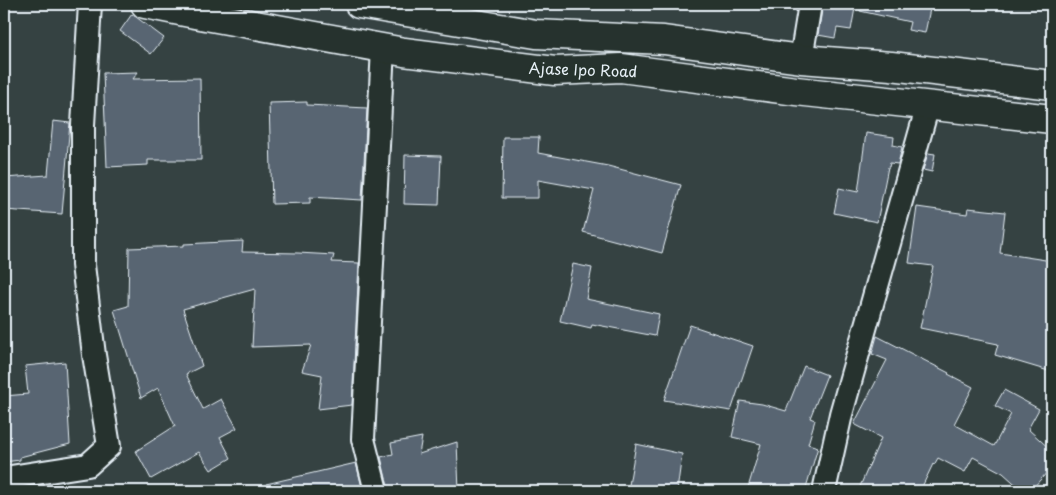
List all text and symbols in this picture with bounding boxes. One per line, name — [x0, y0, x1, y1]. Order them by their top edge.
street label: Ajase Ipo Road — [528, 56, 638, 82]

